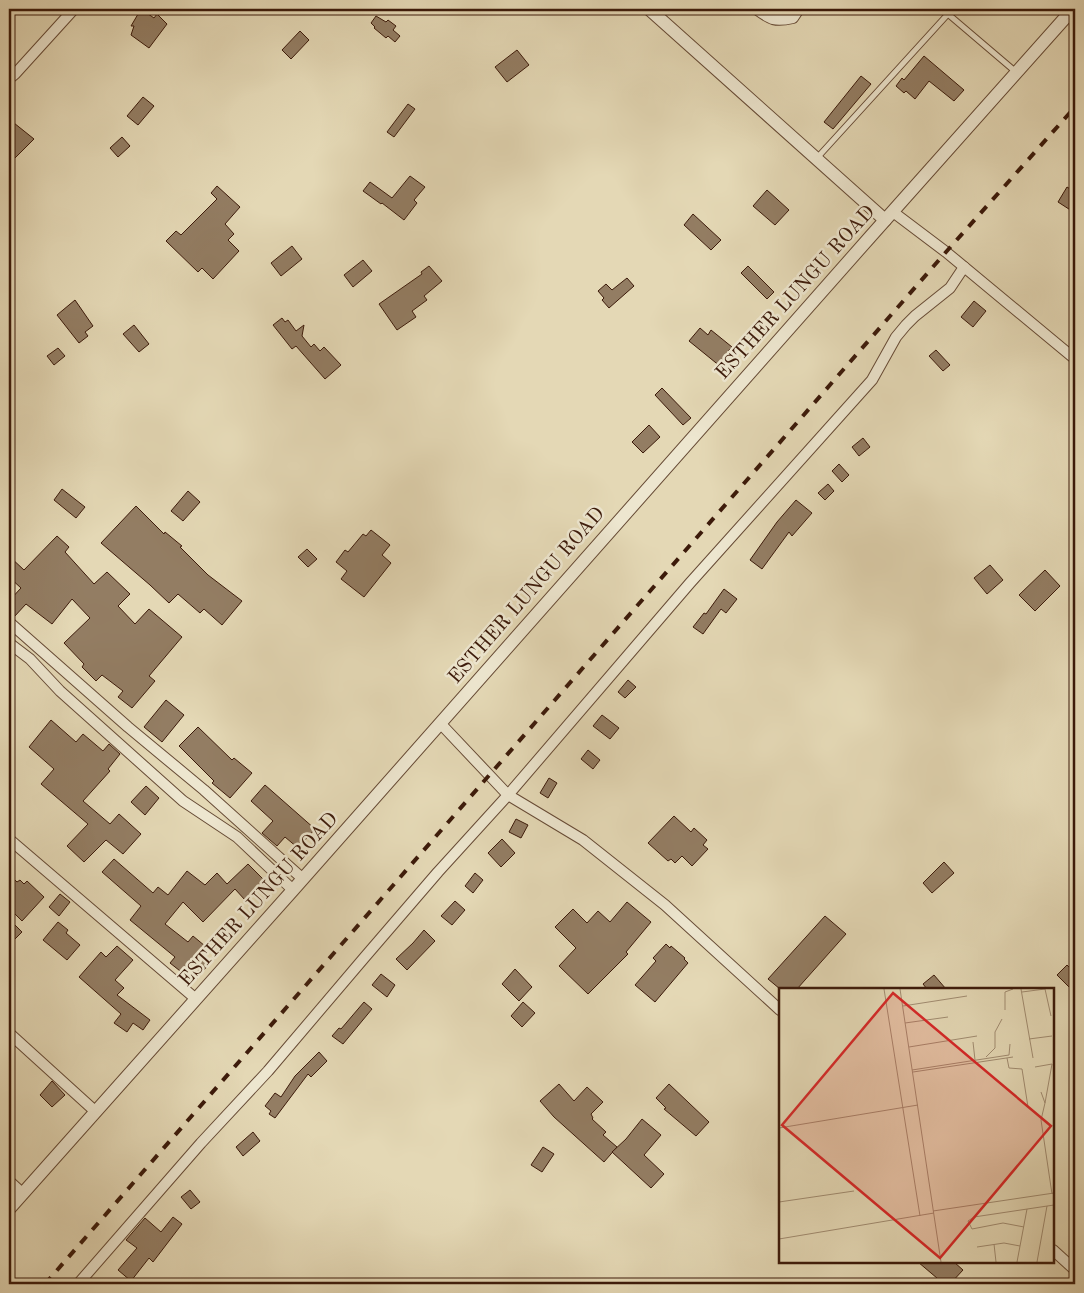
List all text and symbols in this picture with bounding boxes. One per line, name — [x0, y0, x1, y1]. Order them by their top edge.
street label: ESTHER LUNGU ROAD — [713, 202, 879, 384]
street label: ESTHER LUNGU ROAD — [445, 504, 609, 688]
street label: ESTHER LUNGU ROAD — [176, 809, 342, 991]
inset map — [779, 988, 1054, 1263]

